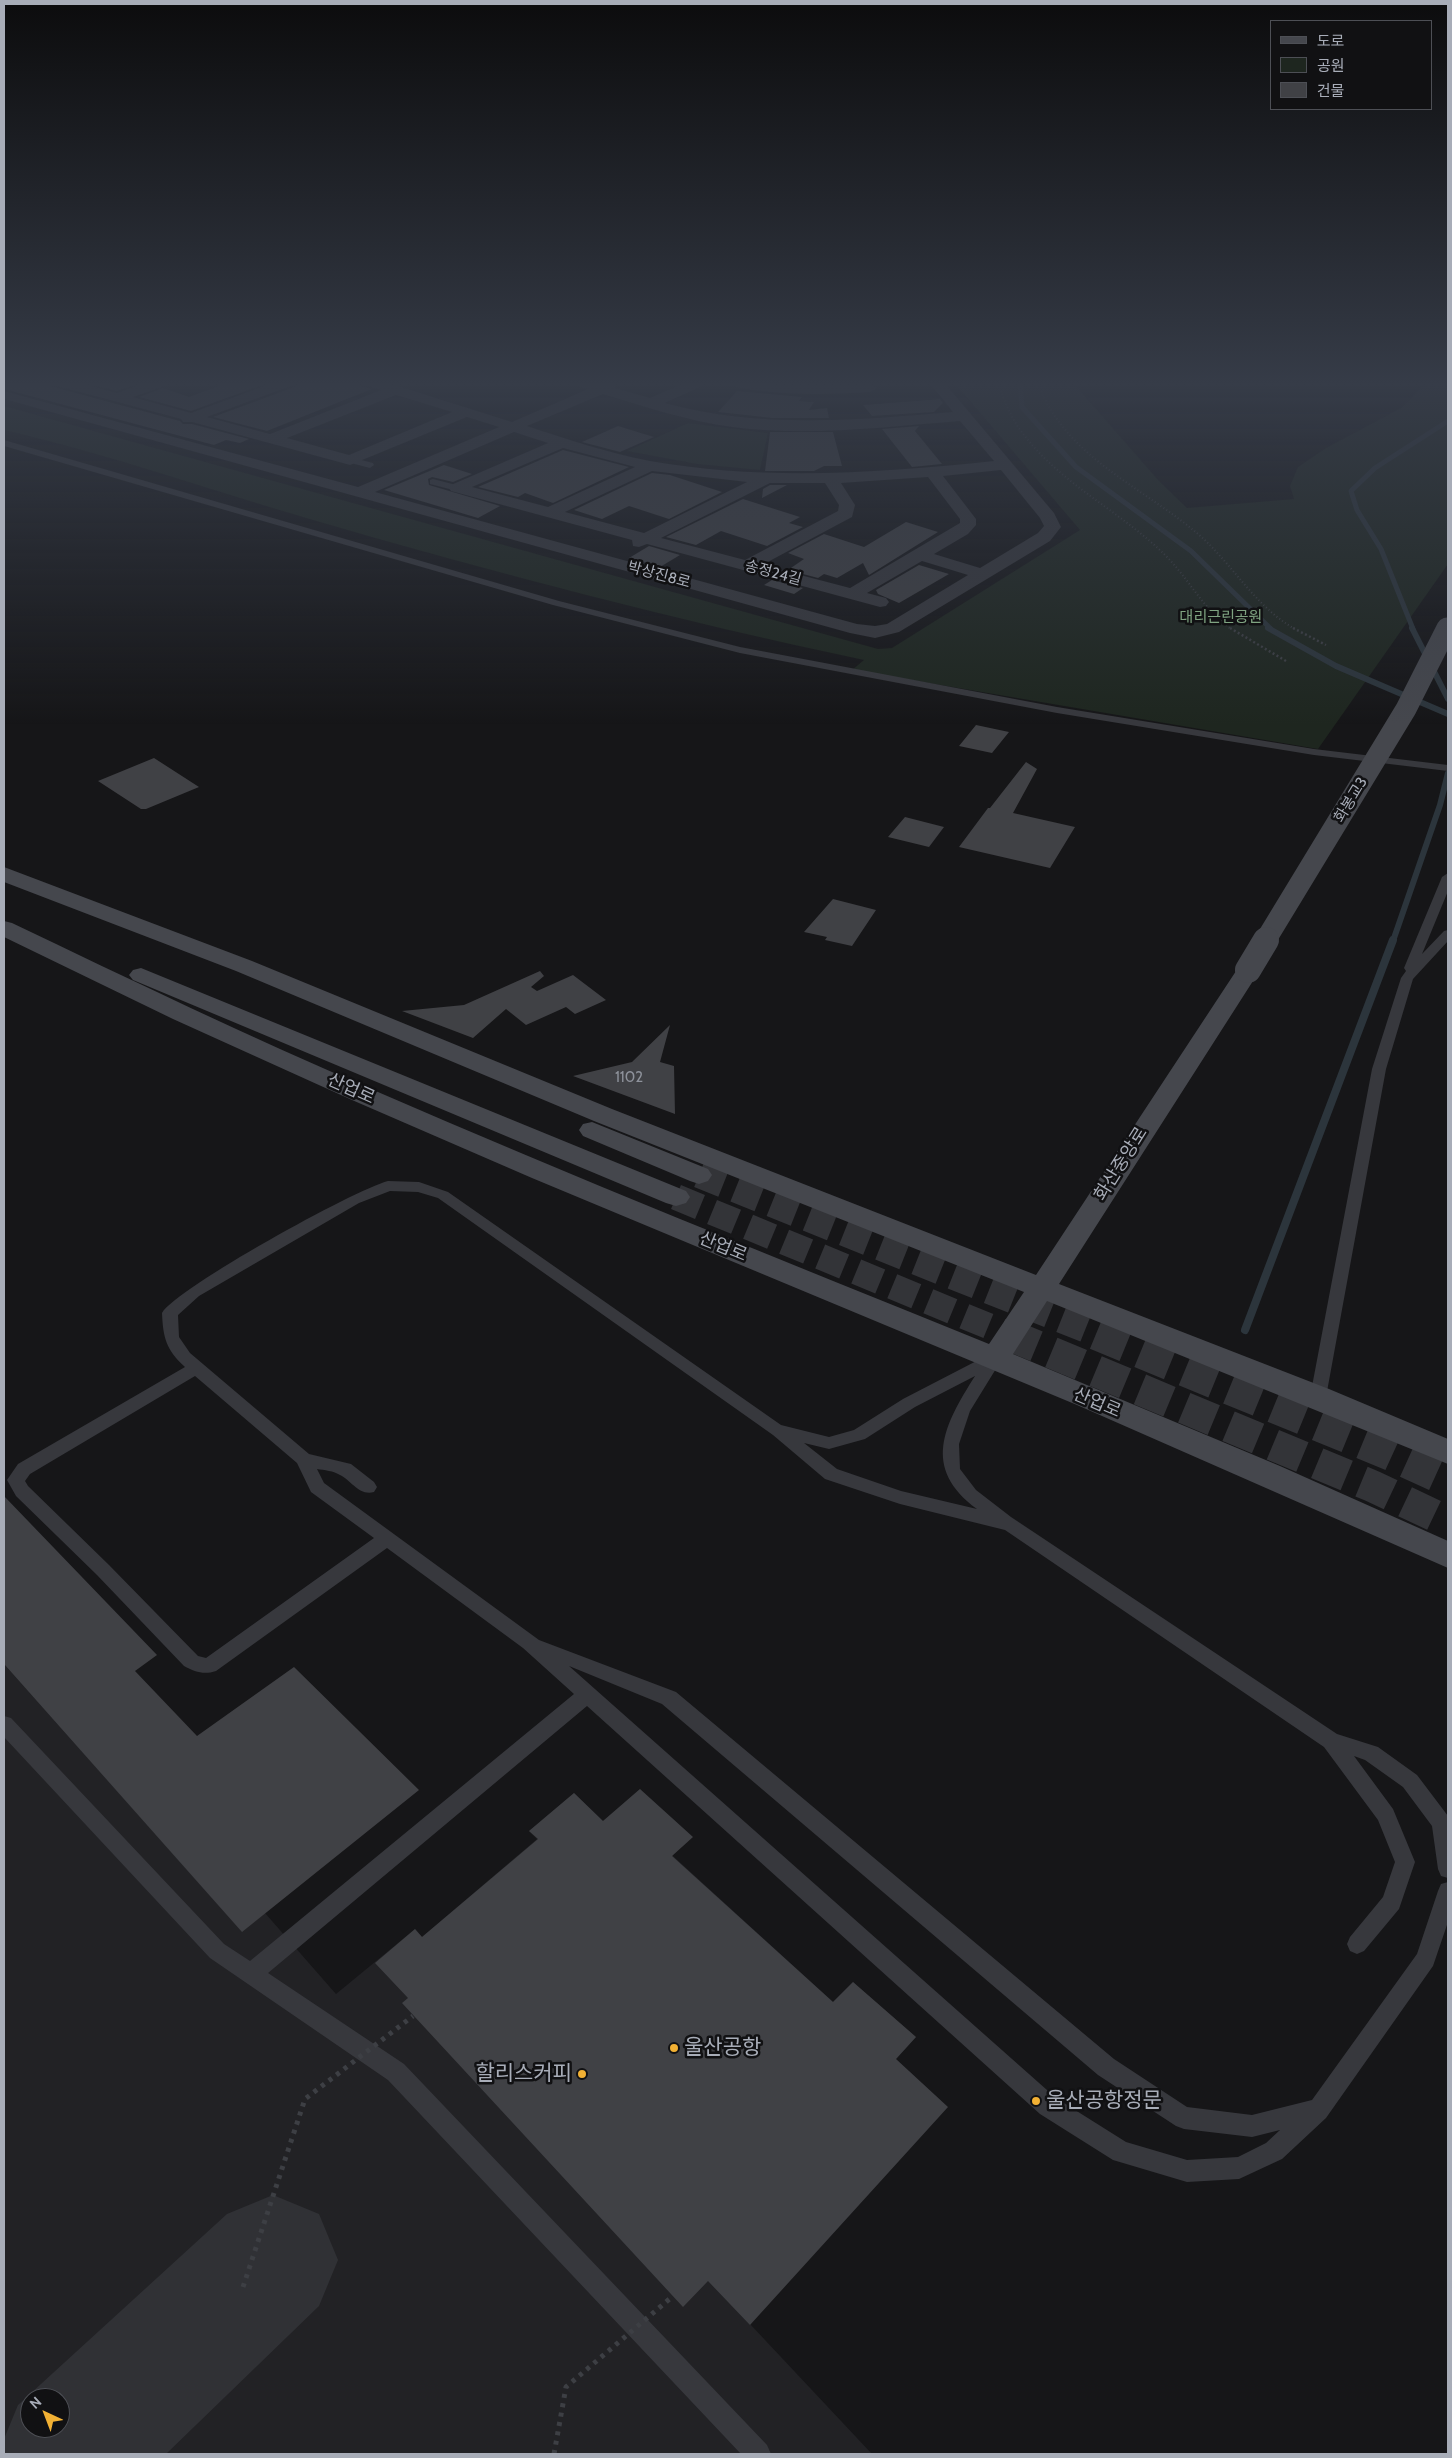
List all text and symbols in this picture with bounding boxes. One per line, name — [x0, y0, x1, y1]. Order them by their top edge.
legend — [1270, 20, 1432, 110]
text: 도로 — [1317, 32, 1345, 50]
text: 공원 — [1317, 57, 1345, 75]
text: 건물 — [1317, 82, 1345, 100]
street label: 송정24길 — [743, 557, 803, 589]
street label: 박상진8로 — [626, 558, 692, 592]
park label: 대리근린공원 — [1180, 609, 1262, 627]
street label: 화봉교3 — [1331, 774, 1371, 826]
street label: 산업로 — [324, 1069, 378, 1109]
house number: 1102 — [615, 1069, 643, 1087]
street label: 화산중앙로 — [1090, 1123, 1152, 1205]
street label: 산업로 — [696, 1228, 750, 1266]
street label: 산업로 — [1070, 1383, 1124, 1423]
place label: 울산공항 — [684, 2035, 761, 2061]
marker: 울산공항 — [668, 2042, 680, 2054]
place label: 할리스커피 — [475, 2061, 572, 2087]
marker: 할리스커피 — [576, 2068, 588, 2080]
place label: 울산공항정문 — [1046, 2088, 1162, 2114]
marker: 울산공항정문 — [1030, 2095, 1042, 2107]
north arrow — [20, 2388, 70, 2438]
text: N — [26, 2393, 45, 2413]

